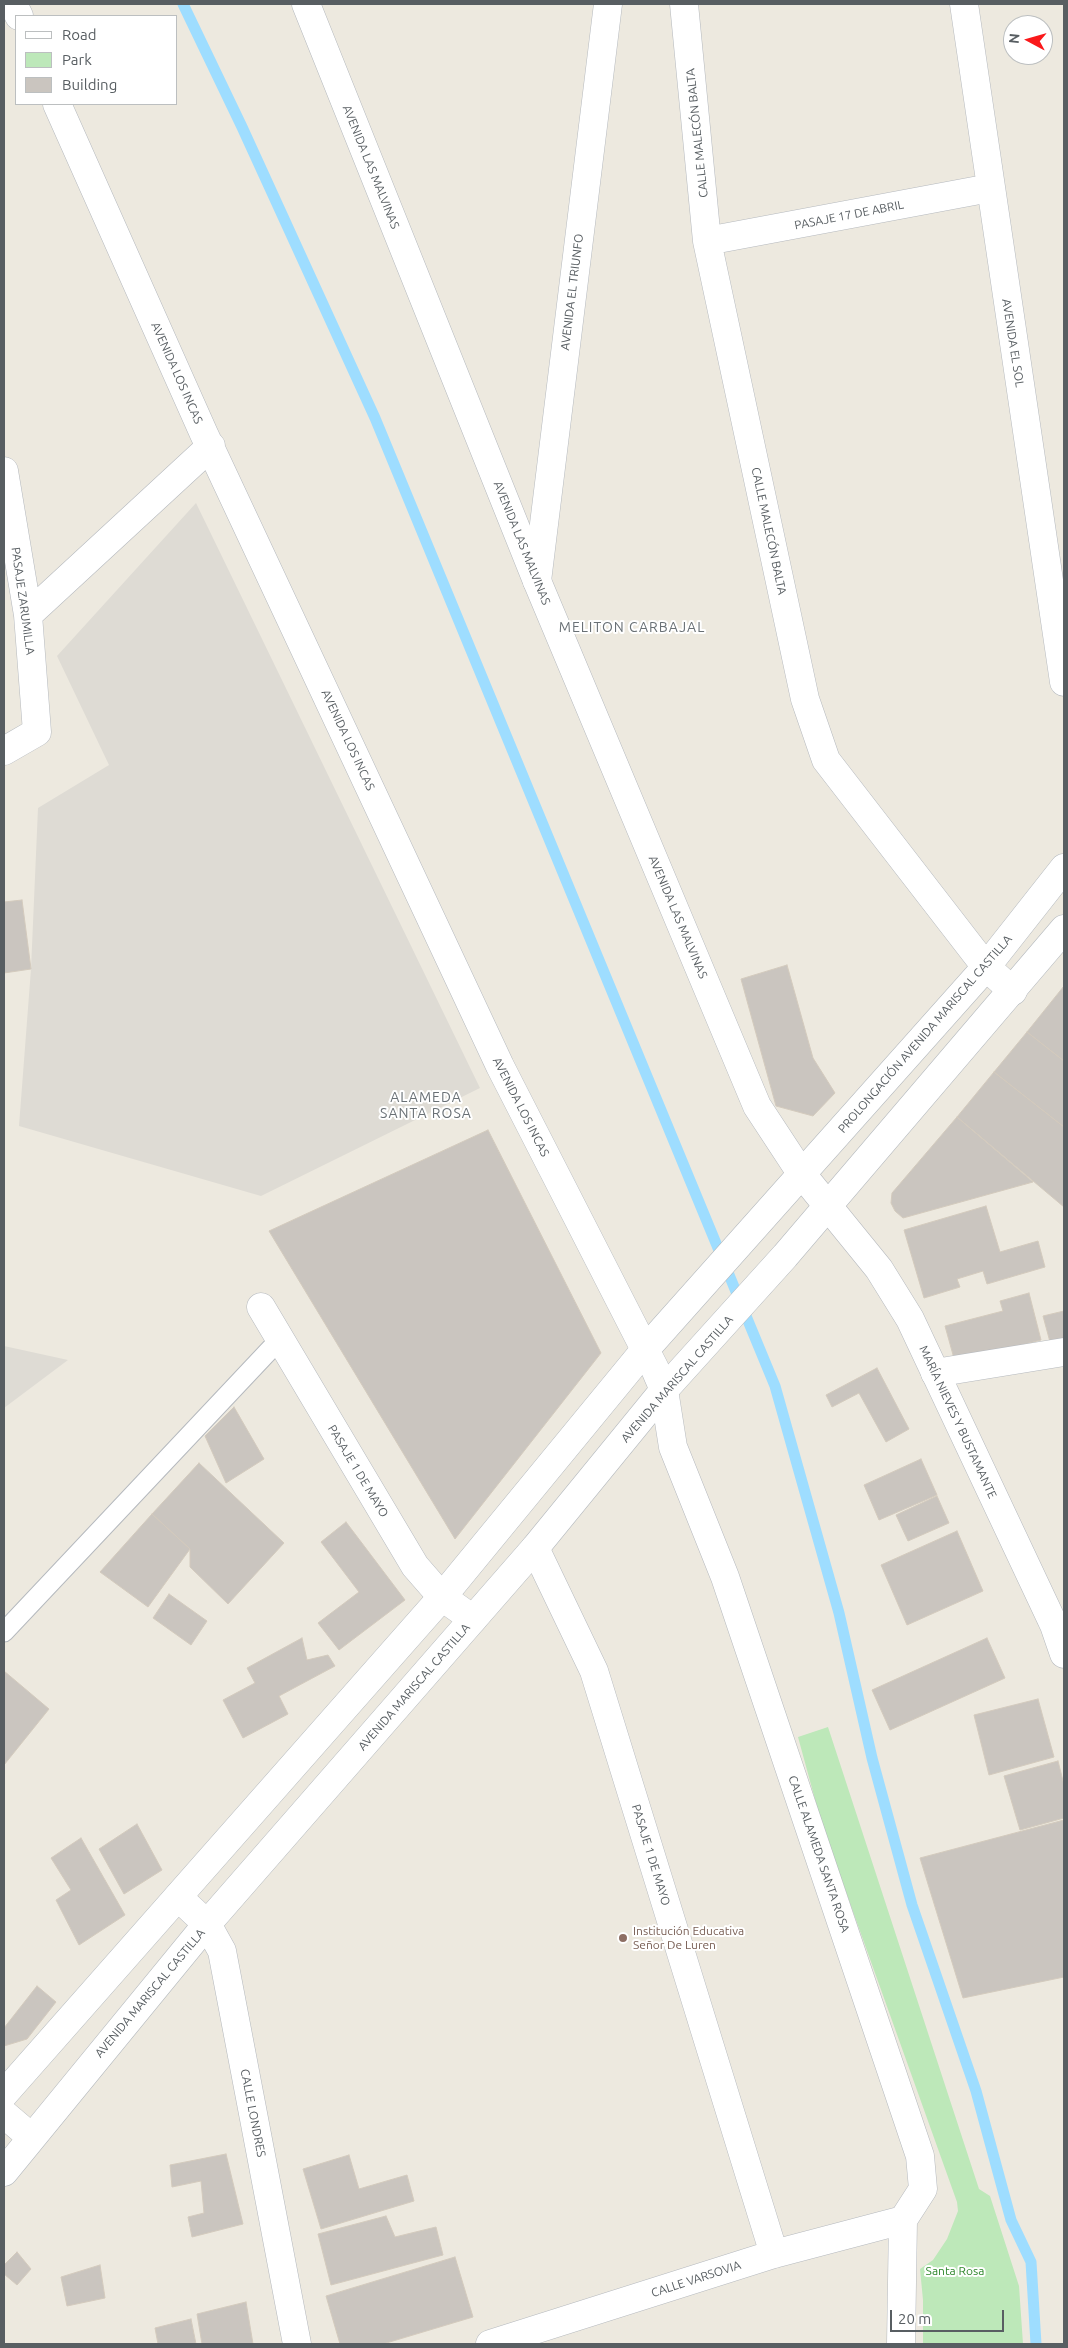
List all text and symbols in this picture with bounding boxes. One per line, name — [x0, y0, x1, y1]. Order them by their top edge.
legend — [15, 15, 178, 105]
north arrow — [1003, 15, 1053, 65]
text: Road — [62, 26, 97, 43]
text: N — [1006, 33, 1023, 45]
text: Park — [62, 51, 92, 68]
street label: CALLE MALECÓN BALTA — [683, 68, 711, 198]
text: Building — [62, 76, 117, 93]
street label: AVENIDA LAS MALVINAS — [340, 103, 402, 231]
street label: PASAJE 17 DE ABRIL — [793, 197, 905, 233]
street label: AVENIDA EL TRIUNFO — [558, 233, 586, 351]
street label: AVENIDA EL SOL — [999, 298, 1027, 388]
street label: AVENIDA LOS INCAS — [148, 320, 206, 426]
street label: CALLE MALECÓN BALTA — [748, 466, 790, 596]
street label: AVENIDA LAS MALVINAS — [491, 479, 553, 607]
street label: PASAJE ZARUMILLA — [8, 546, 38, 656]
district label: MELITON CARBAJAL — [557, 619, 707, 635]
street label: AVENIDA LOS INCAS — [318, 687, 378, 793]
street label: AVENIDA LAS MALVINAS — [646, 853, 710, 981]
street label: PROLONGACIÓN AVENIDA MARISCAL CASTILLA — [835, 932, 1015, 1136]
street label: AVENIDA LOS INCAS — [490, 1055, 552, 1159]
district label: ALAMEDA SANTA ROSA — [379, 1089, 473, 1122]
street label: AVENIDA MARISCAL CASTILLA — [618, 1313, 736, 1445]
street label: MARÍA NIEVES Y BUSTAMANTE — [916, 1343, 1000, 1501]
street label: PASAJE 1 DE MAYO — [325, 1422, 391, 1520]
street label: AVENIDA MARISCAL CASTILLA — [355, 1621, 473, 1753]
street label: CALLE ALAMEDA SANTA ROSA — [785, 1774, 853, 1934]
street label: PASAJE 1 DE MAYO — [629, 1803, 673, 1907]
place label: Institución Educativa Señor De Luren — [633, 1924, 744, 1952]
street label: AVENIDA MARISCAL CASTILLA — [92, 1926, 208, 2060]
marker: Institución Educativa Señor De Luren — [617, 1932, 629, 1944]
street label: CALLE LONDRES — [237, 2068, 269, 2158]
street label: CALLE VARSOVIA — [649, 2258, 743, 2300]
park label: Santa Rosa — [926, 2264, 984, 2278]
scale bar — [893, 2300, 1007, 2332]
text: 20 m — [898, 2310, 931, 2327]

